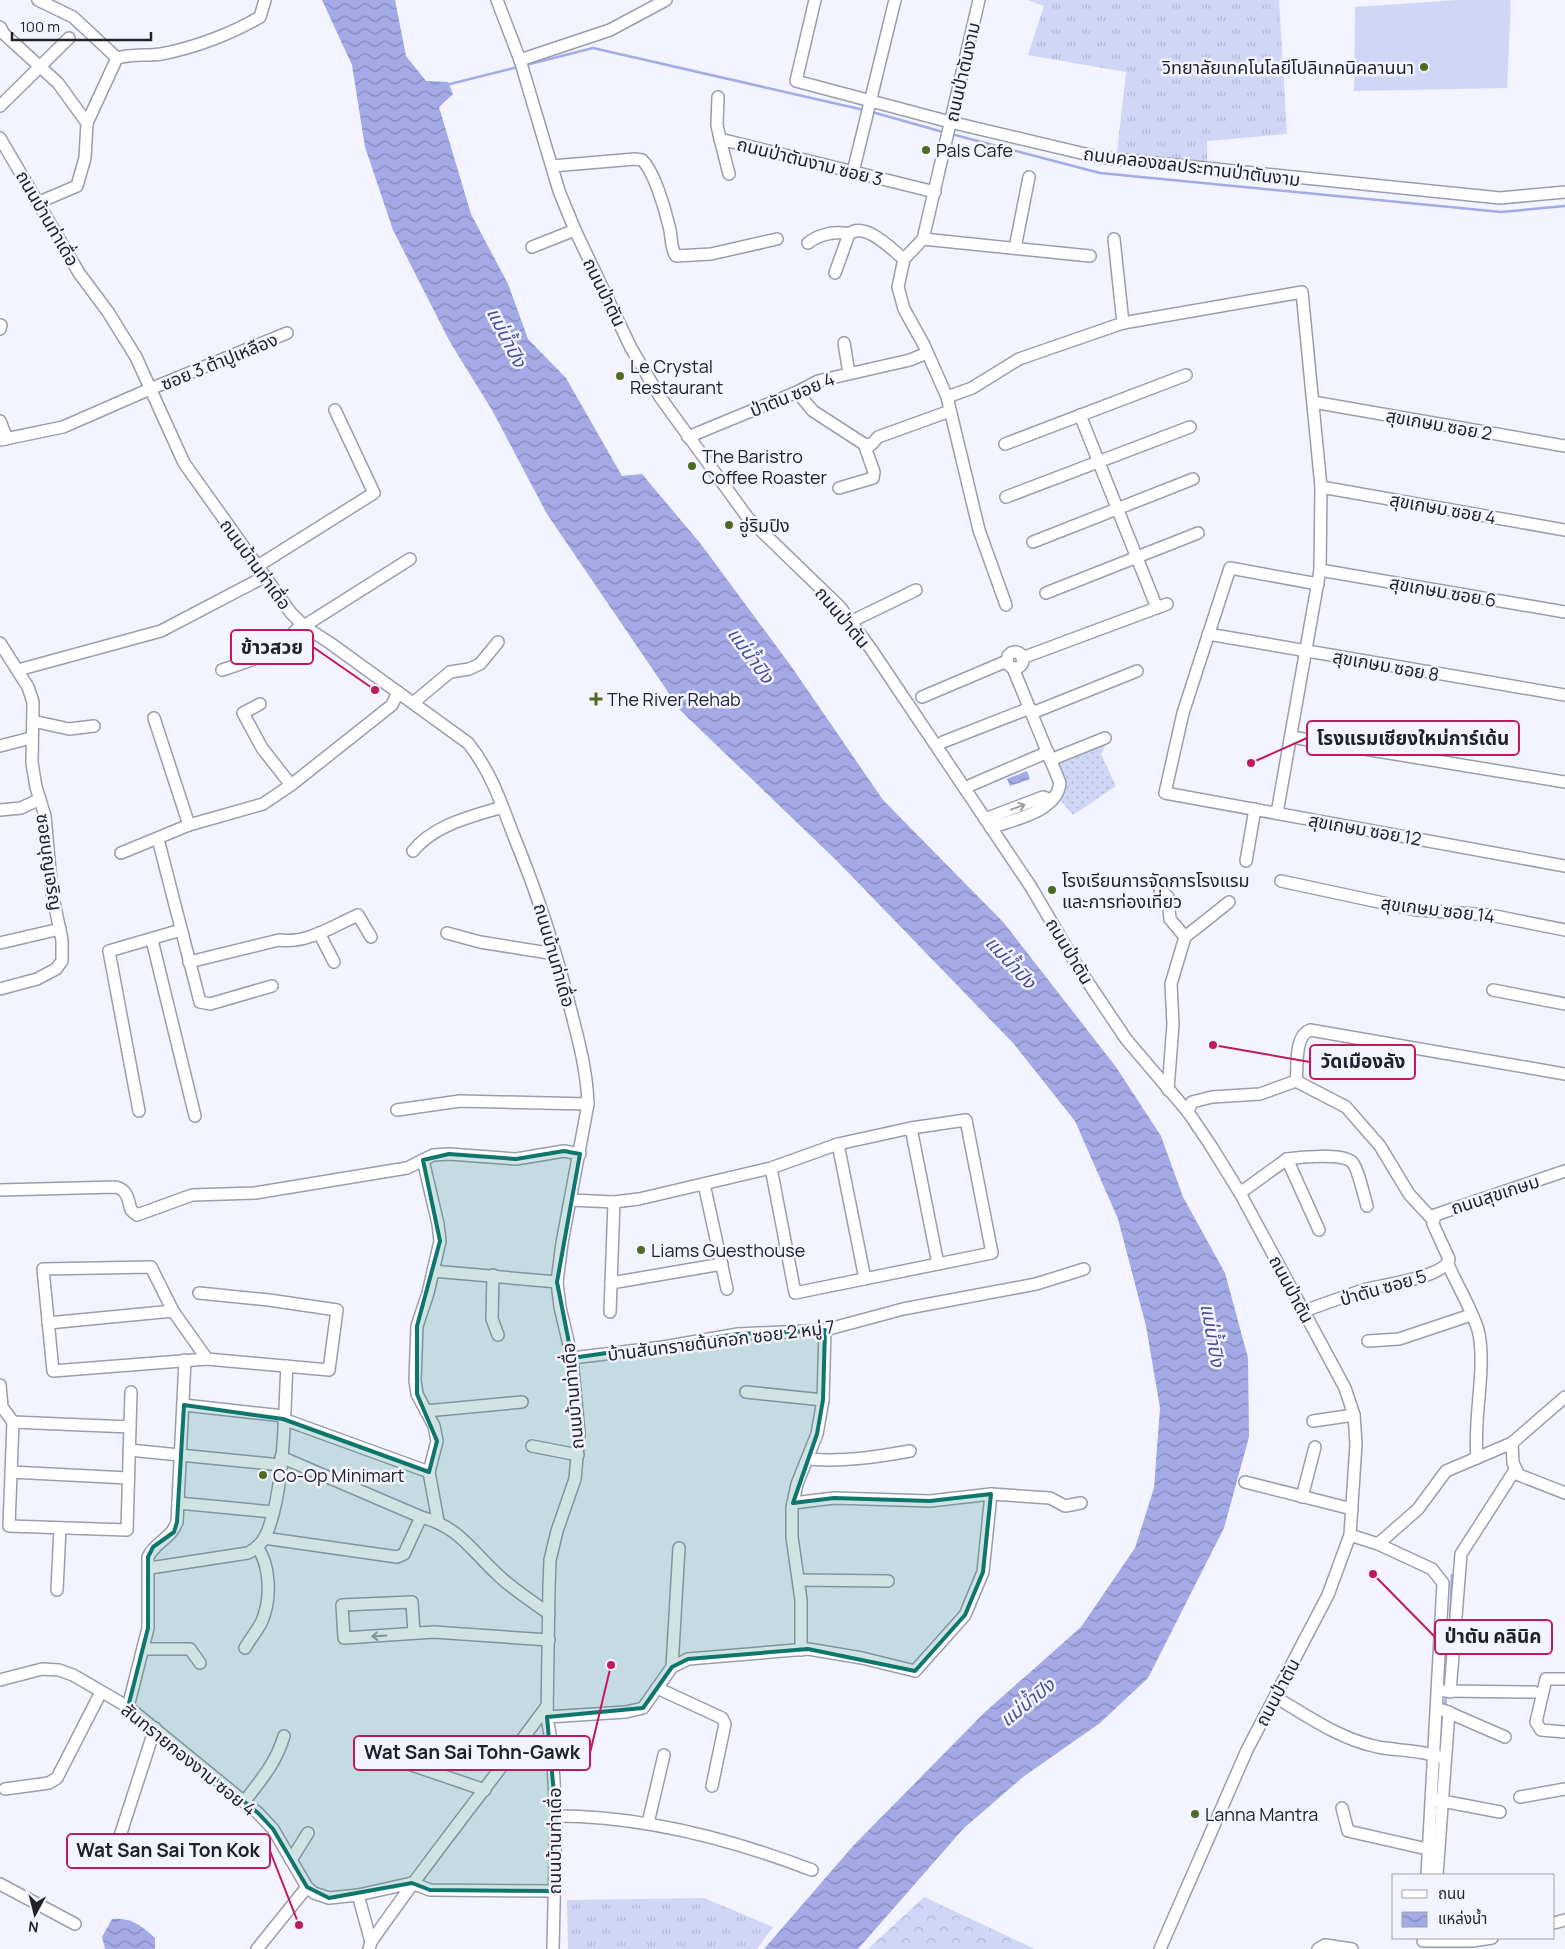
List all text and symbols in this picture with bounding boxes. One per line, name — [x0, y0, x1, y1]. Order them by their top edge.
scale bar — [12, 10, 151, 42]
text: 100 m — [20, 16, 60, 37]
street label: ถนนป่าตันงาม — [939, 20, 985, 124]
place label: วิทยาลัยเทคโนโลยีโปลิเทคนิคลานนา — [1161, 55, 1414, 79]
marker: วิทยาลัยเทคโนโลยีโปลิเทคนิคลานนา — [1418, 61, 1430, 73]
street label: ถนนป่าตันงาม ซอย 3 — [734, 131, 886, 191]
place label: Pals Cafe — [936, 138, 1013, 162]
street label: ถนนคลองชลประทานป่าตันงาม — [1082, 141, 1302, 191]
marker: Pals Cafe — [920, 144, 932, 156]
street label: ถนนบ้านท่าเดื่อ — [11, 166, 85, 270]
street label: ถนนป่าตัน — [578, 254, 632, 330]
water label: แม่น้ำปิง — [481, 303, 533, 372]
street label: ซอย 3 ต้าปูเหลือง — [157, 327, 281, 396]
place label: Le Crystal Restaurant — [630, 354, 723, 399]
street label: ป่าตัน ซอย 4 — [746, 366, 838, 422]
marker: Le Crystal Restaurant — [614, 370, 626, 382]
street label: สุขเกษม ซอย 2 — [1384, 403, 1494, 445]
place label: The Baristro Coffee Roaster — [702, 444, 828, 489]
marker: The Baristro Coffee Roaster — [686, 460, 698, 472]
street label: สุขเกษม ซอย 4 — [1388, 487, 1498, 529]
place label: อู่ริมปิง — [739, 513, 790, 538]
street label: ถนนบ้านท่าเดื่อ — [215, 514, 297, 614]
marker: อู่ริมปิง — [723, 519, 735, 531]
street label: สุขเกษม ซอย 6 — [1388, 570, 1498, 612]
street label: ถนนป่าตัน — [810, 581, 876, 653]
water label: แม่น้ำปิง — [722, 622, 781, 689]
callout: ข้าวสวย — [231, 630, 313, 664]
text: ข้าวสวย — [241, 634, 303, 660]
street label: สุขเกษม ซอย 8 — [1331, 644, 1441, 686]
place label: The River Rehab — [607, 687, 741, 711]
marker: The River Rehab — [589, 692, 603, 706]
callout: โรงแรมเชียงใหม่การ์เด้น — [1307, 721, 1519, 755]
text: โรงแรมเชียงใหม่การ์เด้น — [1317, 725, 1509, 751]
one-way arrow — [1011, 801, 1026, 810]
street label: สุขเกษม ซอย 12 — [1307, 807, 1423, 851]
street label: ซอยบุญเจริญ — [31, 812, 69, 912]
place label: โรงเรียนการจัดการโรงแรม และการท่องเที่ยว — [1062, 868, 1250, 913]
marker: โรงเรียนการจัดการโรงแรม และการท่องเที่ยว — [1046, 884, 1058, 896]
street label: สุขเกษม ซอย 14 — [1380, 890, 1496, 928]
street label: ถนนบ้านท่าเดื่อ — [529, 900, 581, 1010]
street label: ถนนป่าตัน — [1041, 913, 1099, 989]
water label: แม่น้ำปิง — [980, 930, 1043, 995]
callout: วัดเมืองลัง — [1310, 1045, 1415, 1079]
text: วัดเมืองลัง — [1321, 1048, 1406, 1074]
street label: ถนนสุขเกษม — [1448, 1168, 1542, 1220]
place label: Liams Guesthouse — [651, 1238, 805, 1262]
marker: Liams Guesthouse — [635, 1244, 647, 1256]
street label: ถนนป่าตัน — [1264, 1251, 1320, 1327]
street label: ป่าตัน ซอย 5 — [1337, 1263, 1429, 1311]
water label: แม่น้ำปิง — [1195, 1301, 1231, 1369]
street label: บ้านสันทรายต้นกอก ซอย 2 หมู่ 7 — [606, 1314, 836, 1367]
street label: ถนนบ้านท่าเดื่อ — [555, 1342, 589, 1450]
place label: Co-Op Minimart — [273, 1463, 405, 1487]
marker: Co-Op Minimart — [257, 1469, 269, 1481]
callout: ป่าตัน คลินิค — [1435, 1620, 1552, 1654]
text: ป่าตัน คลินิค — [1444, 1623, 1542, 1649]
one-way arrow — [371, 1631, 387, 1640]
street label: ถนนป่าตัน — [1249, 1654, 1305, 1730]
water label: แม่น้ำปิง — [994, 1671, 1060, 1732]
street label: สันทรายกองงาม ซอย 4 — [117, 1697, 261, 1821]
callout: Wat San Sai Tohn-Gawk — [354, 1736, 590, 1770]
text: Wat San Sai Tohn-Gawk — [364, 1739, 581, 1765]
street label: ถนนบ้านท่าเดื่อ — [542, 1788, 566, 1894]
place label: Lanna Mantra — [1205, 1802, 1318, 1826]
marker: Lanna Mantra — [1189, 1808, 1201, 1820]
callout: Wat San Sai Ton Kok — [67, 1834, 270, 1868]
text: Wat San Sai Ton Kok — [76, 1837, 260, 1863]
legend — [1392, 1874, 1555, 1939]
text: ถนน — [1438, 1883, 1465, 1904]
north arrow — [10, 1889, 60, 1939]
text: แหล่งน้ำ — [1438, 1908, 1487, 1929]
text: N — [27, 1917, 40, 1937]

